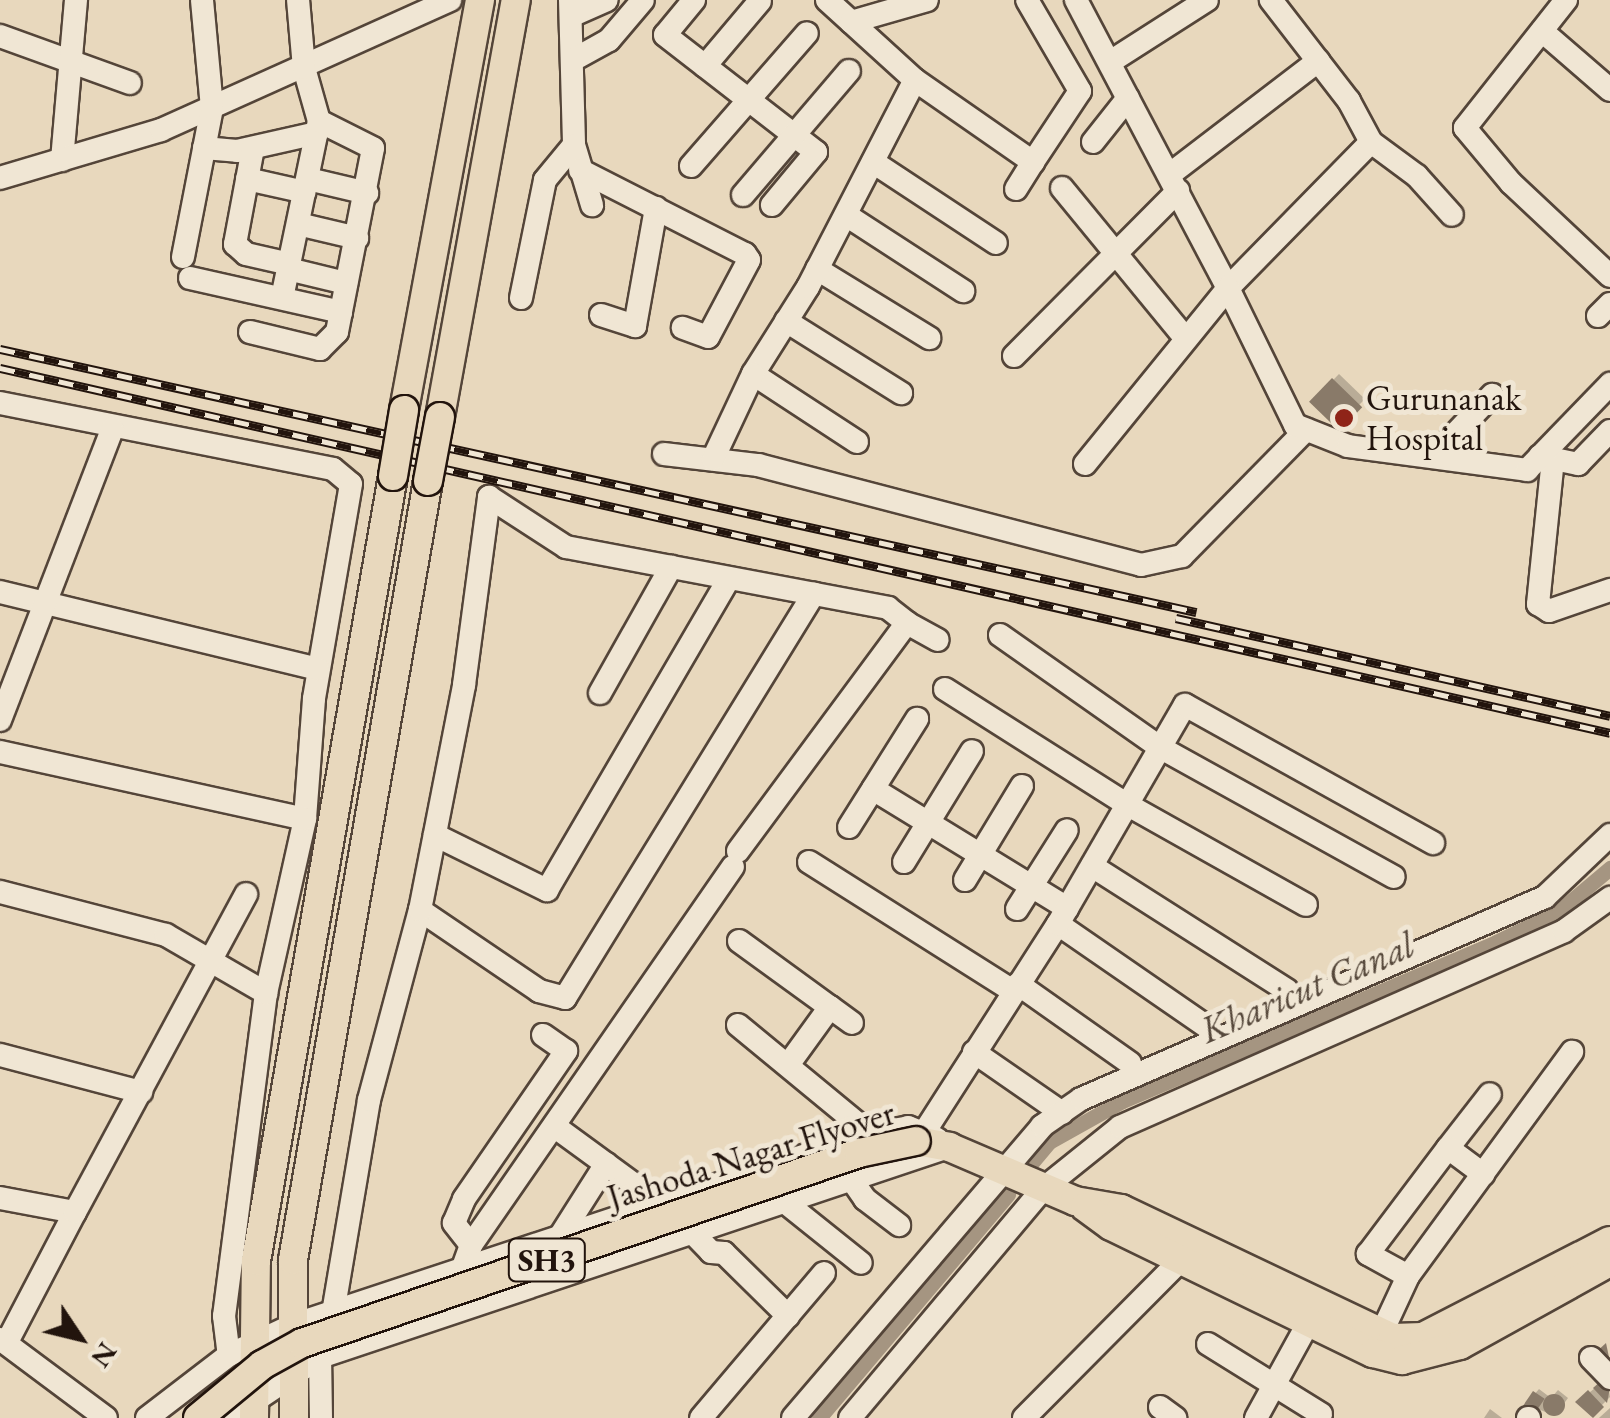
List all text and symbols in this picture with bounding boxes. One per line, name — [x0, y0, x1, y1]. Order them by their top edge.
place label: Gurunanak Hospital — [1366, 377, 1521, 459]
marker: Gurunanak Hospital — [1331, 405, 1357, 431]
water label: Kharicut Canal — [1193, 921, 1421, 1053]
street label: Jashoda Nagar Flyover — [602, 1091, 900, 1219]
road number: SH3 — [507, 1233, 587, 1287]
north arrow — [30, 1288, 130, 1388]
text: N — [83, 1336, 126, 1375]

